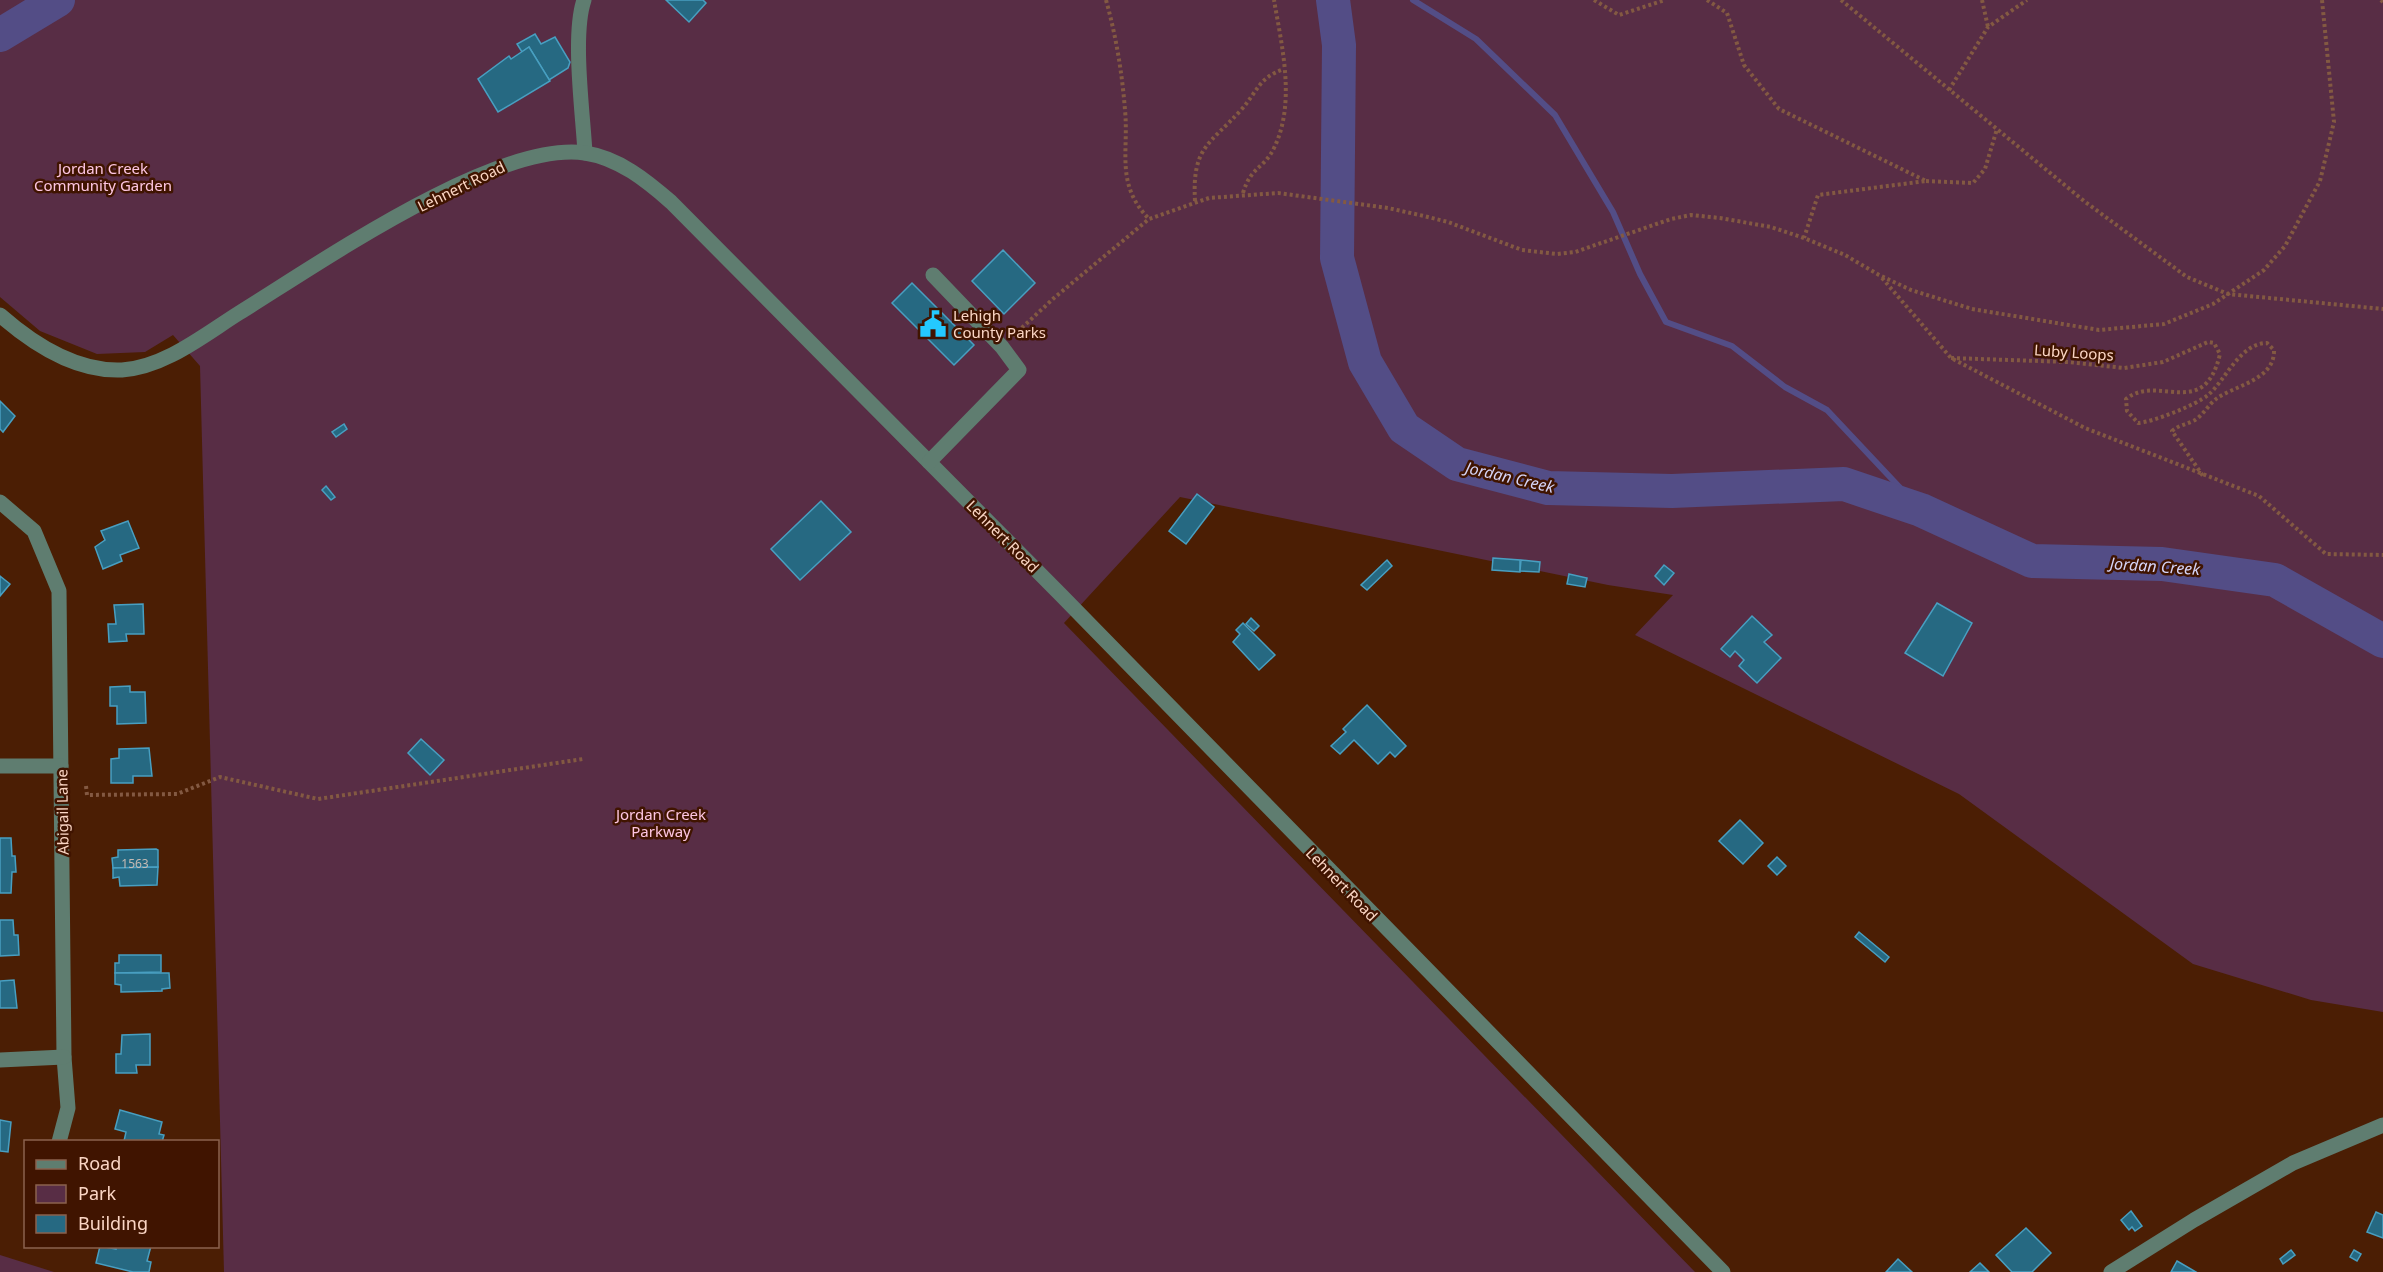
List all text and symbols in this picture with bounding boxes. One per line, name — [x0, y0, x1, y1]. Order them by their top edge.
street label: Lehnert Road — [414, 156, 508, 216]
park label: Jordan Creek Community Garden — [34, 158, 172, 195]
place label: Lehigh County Parks — [953, 305, 1046, 342]
public building icon: Lehigh County Parks — [918, 309, 948, 339]
street label: Luby Loops — [2033, 339, 2115, 365]
water label: Jordan Creek — [1460, 455, 1558, 498]
street label: Lehnert Road — [962, 495, 1044, 577]
water label: Jordan Creek — [2106, 552, 2202, 580]
street label: Abigail Lane — [51, 769, 73, 855]
park label: Jordan Creek Parkway — [614, 804, 706, 841]
street label: Lehnert Road — [1302, 843, 1382, 925]
house number: 1563 — [121, 855, 149, 872]
legend — [24, 1140, 219, 1248]
text: Road — [78, 1151, 121, 1175]
text: Park — [78, 1181, 116, 1205]
text: Building — [78, 1211, 148, 1235]

